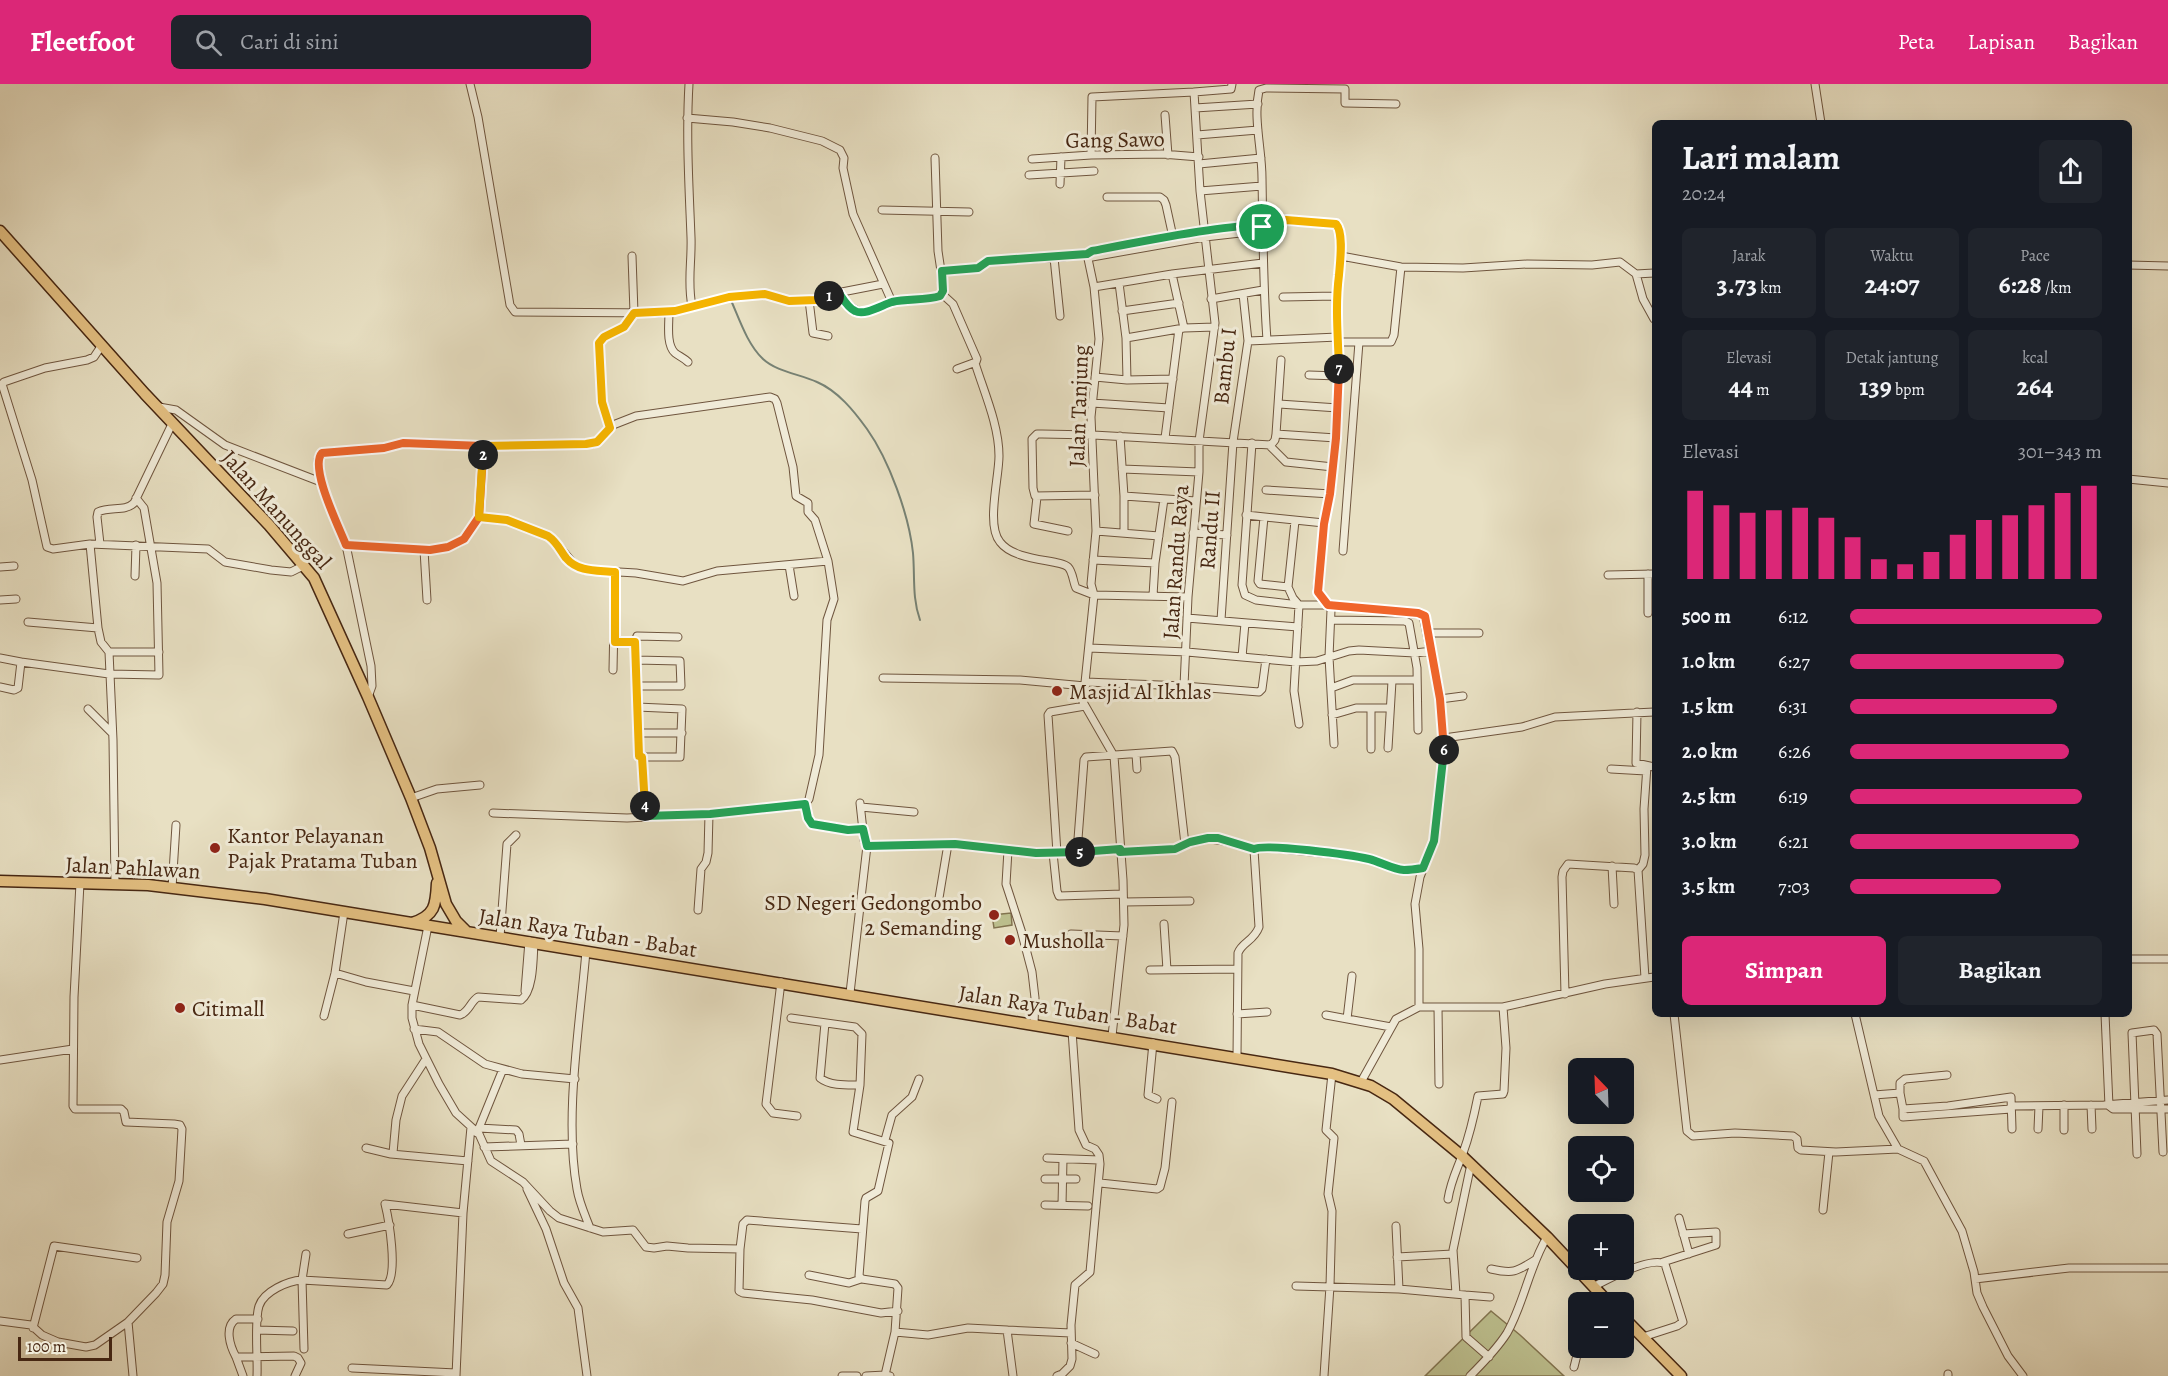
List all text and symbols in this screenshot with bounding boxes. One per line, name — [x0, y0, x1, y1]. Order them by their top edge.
search box — [171, 15, 591, 69]
text: Fleetfoot — [30, 23, 135, 61]
icon: search — [192, 26, 225, 59]
text: Cari di sini — [240, 27, 339, 57]
text: Peta — [1898, 28, 1935, 56]
text: Lapisan — [1968, 28, 2035, 56]
text: Bagikan — [2068, 28, 2138, 56]
street label: Gang Sawo — [1065, 124, 1165, 156]
text: Lari malam — [1682, 135, 1840, 180]
button: share — [2039, 140, 2102, 203]
text: 20:24 — [1682, 180, 1725, 207]
pin — [1236, 201, 1287, 252]
icon: arrive — [1245, 210, 1278, 243]
text: Jarak — [1732, 245, 1766, 267]
text: Waktu — [1871, 245, 1913, 267]
text: Pace — [2020, 245, 2050, 267]
text: 3.73 — [1716, 267, 1757, 302]
text: 24:07 — [1864, 267, 1920, 302]
text: 6:28 — [1998, 267, 2042, 302]
text: km — [1757, 277, 1782, 299]
text: /km — [2042, 277, 2072, 299]
pin: 1 — [814, 281, 844, 311]
text: 1 — [826, 285, 832, 307]
street label: Bambu I — [1206, 326, 1244, 406]
street label: Jalan Tanjung — [1062, 344, 1096, 468]
text: Elevasi — [1726, 347, 1772, 369]
text: Detak jantung — [1845, 347, 1939, 369]
text: kcal — [2022, 347, 2048, 369]
pin: 7 — [1324, 354, 1354, 384]
text: 7 — [1336, 358, 1342, 380]
text: 44 — [1729, 369, 1753, 404]
text: 139 — [1859, 369, 1892, 404]
text: 264 — [2017, 369, 2053, 404]
text: m — [1753, 379, 1769, 401]
text: bpm — [1892, 379, 1925, 401]
text: Elevasi — [1682, 438, 1739, 465]
text: 301–343 m — [2018, 438, 2102, 465]
pin: 2 — [468, 440, 498, 470]
street label: Jalan Manunggal — [215, 444, 338, 576]
text: 2 — [479, 444, 487, 466]
street label: Jalan Randu Raya — [1156, 483, 1196, 640]
street label: Randu II — [1192, 489, 1228, 571]
text: 500 m — [1682, 603, 1731, 630]
text: 6:12 — [1778, 603, 1808, 630]
text: 1.0 km — [1682, 648, 1735, 675]
text: 6:27 — [1778, 648, 1810, 675]
place label: Masjid Al Ikhlas — [1069, 677, 1212, 707]
marker: Masjid Al Ikhlas — [1050, 684, 1064, 698]
text: 1.5 km — [1682, 693, 1734, 720]
text: 6:31 — [1778, 693, 1807, 720]
pin: 6 — [1429, 735, 1459, 765]
text: 2.0 km — [1682, 738, 1738, 765]
text: 6:26 — [1778, 738, 1811, 765]
text: 6 — [1440, 739, 1448, 761]
text: 2.5 km — [1682, 783, 1736, 810]
text: 6:19 — [1778, 783, 1808, 810]
pin: 4 — [630, 791, 660, 821]
text: 4 — [641, 795, 649, 817]
place label: Kantor Pelayanan Pajak Pratama Tuban — [227, 821, 418, 876]
text: 3.0 km — [1682, 828, 1737, 855]
text: 6:21 — [1778, 828, 1808, 855]
pin: 5 — [1065, 837, 1095, 867]
marker: Kantor Pelayanan Pajak Pratama Tuban — [208, 841, 222, 855]
text: 5 — [1077, 841, 1083, 863]
street label: Jalan Pahlawan — [65, 849, 201, 887]
text: 3.5 km — [1682, 873, 1735, 900]
text: 7:03 — [1778, 873, 1810, 900]
place label: SD Negeri Gedongombo 2 Semanding — [764, 888, 982, 943]
street label: Jalan Raya Tuban - Babat — [476, 901, 699, 965]
marker: SD Negeri Gedongombo 2 Semanding — [987, 908, 1001, 922]
place label: Musholla — [1022, 926, 1105, 956]
marker: Musholla — [1003, 933, 1017, 947]
button: Simpan — [1682, 936, 1886, 1005]
button: Bagikan — [1898, 936, 2102, 1005]
street label: Jalan Raya Tuban - Babat — [956, 978, 1179, 1042]
place label: Citimall — [192, 994, 264, 1024]
marker: Citimall — [173, 1001, 187, 1015]
north arrow — [1568, 1058, 1634, 1124]
map controls — [1568, 1058, 1634, 1358]
button: locate — [1568, 1136, 1634, 1202]
button: + — [1568, 1214, 1634, 1280]
button: − — [1568, 1292, 1634, 1358]
scale bar — [18, 1334, 112, 1362]
text: 100 m — [27, 1336, 66, 1358]

